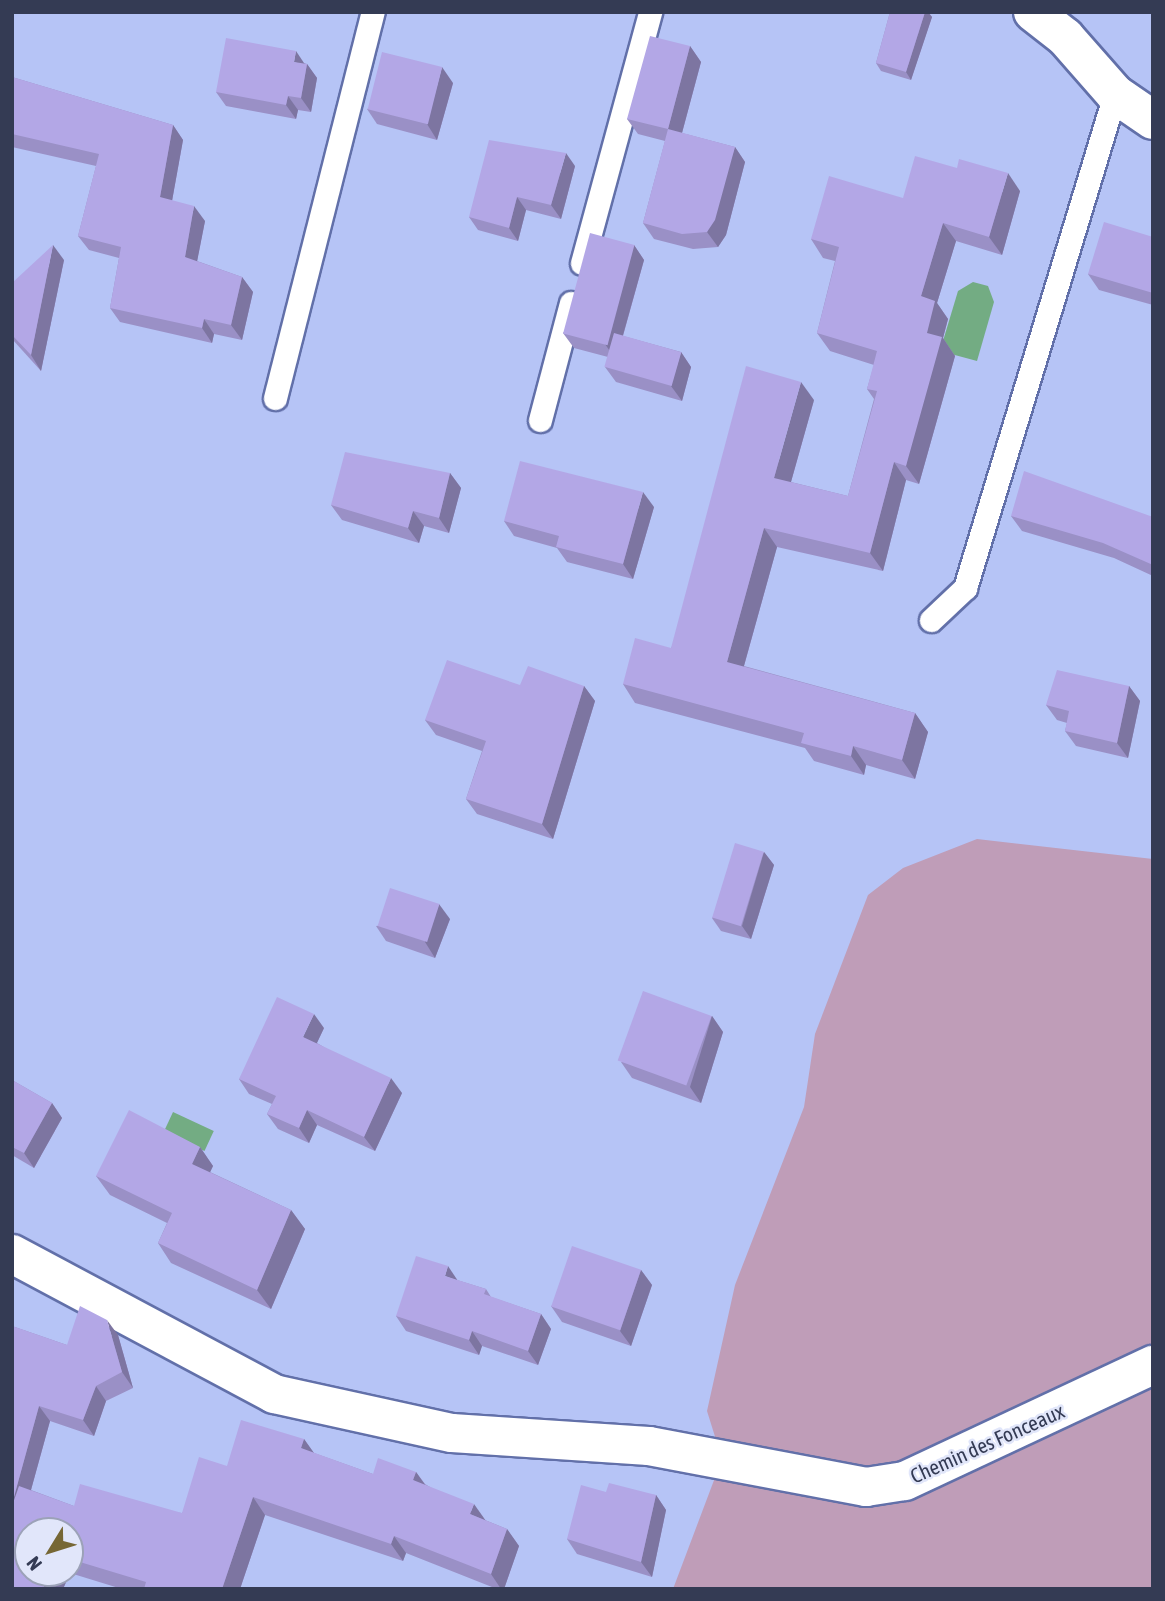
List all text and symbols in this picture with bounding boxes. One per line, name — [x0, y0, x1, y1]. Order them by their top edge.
street label: Chemin des Fonceaux — [906, 1398, 1068, 1488]
north arrow — [14, 1517, 84, 1587]
text: N — [22, 1553, 46, 1575]

